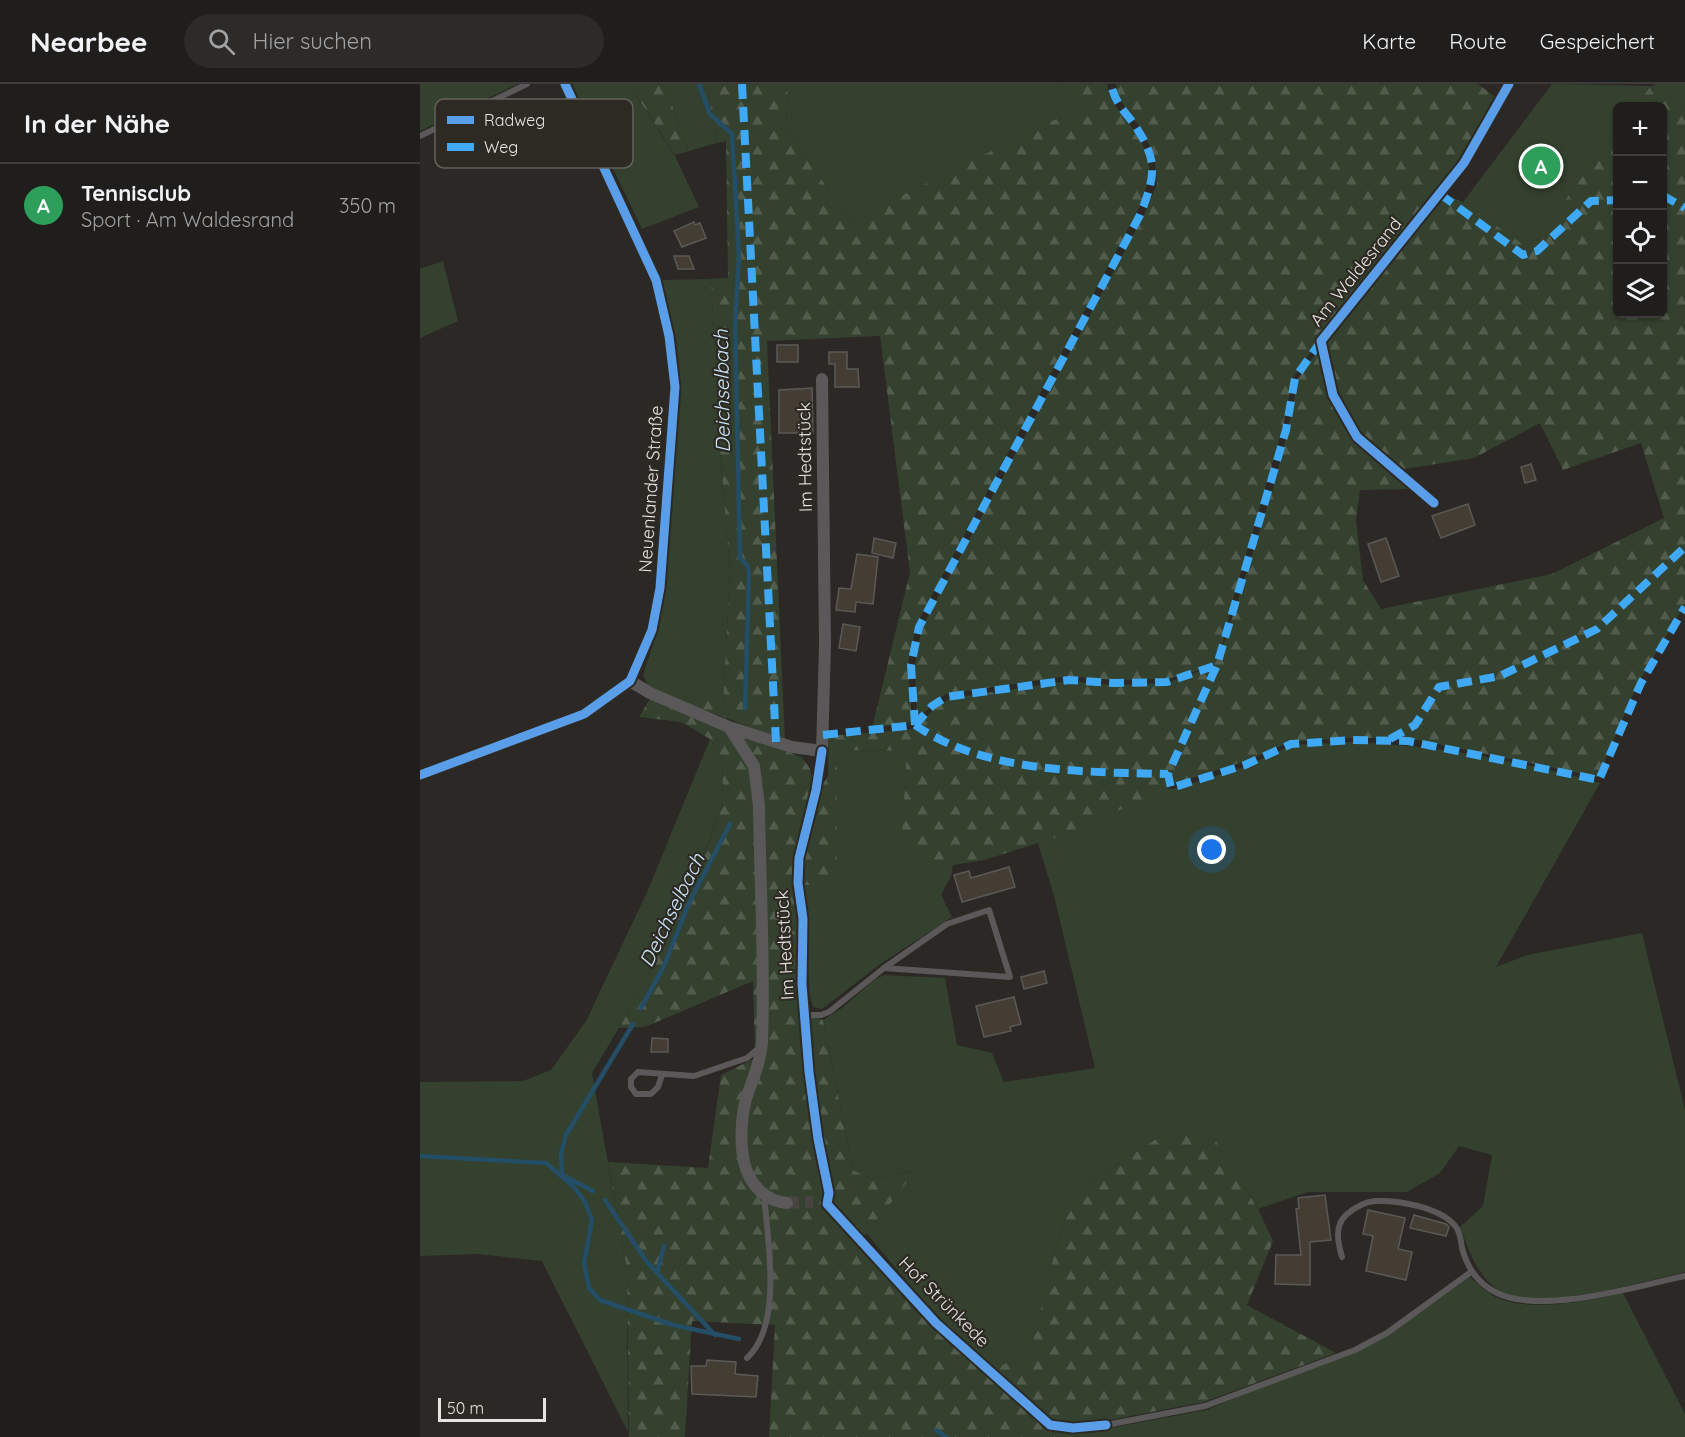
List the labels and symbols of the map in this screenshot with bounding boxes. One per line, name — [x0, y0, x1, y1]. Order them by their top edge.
legend — [435, 99, 633, 168]
text: Radweg — [484, 110, 545, 130]
text: Weg — [484, 137, 518, 157]
pin: A — [1522, 144, 1560, 188]
street label: Am Waldesrand — [1305, 213, 1407, 331]
water label: Deichselbach — [708, 329, 735, 453]
street label: Im Hedtstück — [792, 402, 817, 512]
street label: Neuenlander Straße — [633, 405, 668, 573]
your location — [1197, 835, 1226, 864]
water label: Deichselbach — [633, 848, 710, 971]
street label: Im Hedtstück — [770, 889, 799, 1001]
street label: Hof Strünkede — [894, 1251, 995, 1352]
scale bar — [438, 1395, 546, 1422]

